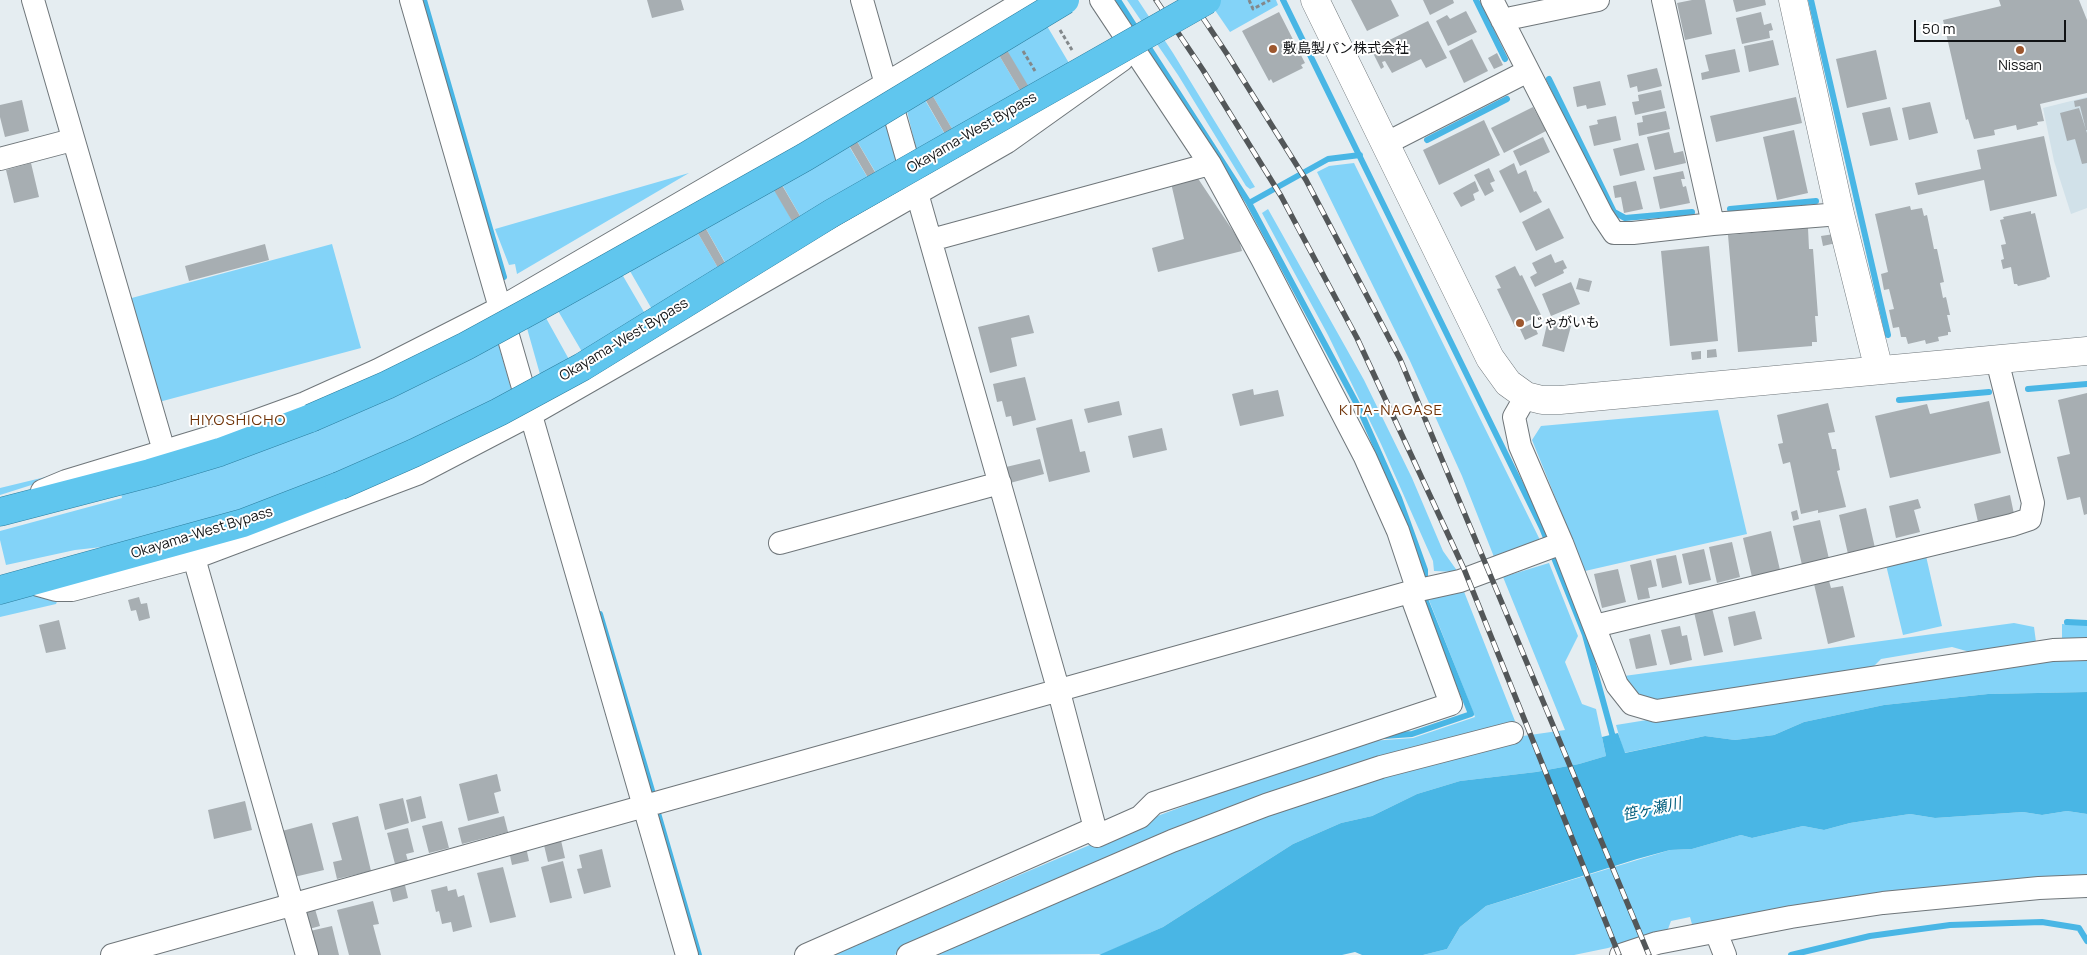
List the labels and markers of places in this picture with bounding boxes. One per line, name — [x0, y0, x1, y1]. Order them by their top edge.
place label: 敷島製パン株式会社 — [1283, 41, 1409, 57]
marker: 敷島製パン株式会社 — [1267, 43, 1279, 55]
marker: Nissan — [2014, 44, 2026, 56]
place label: Nissan — [1998, 58, 2042, 74]
place label: じゃがいも — [1530, 315, 1600, 331]
marker: じゃがいも — [1514, 317, 1526, 329]

